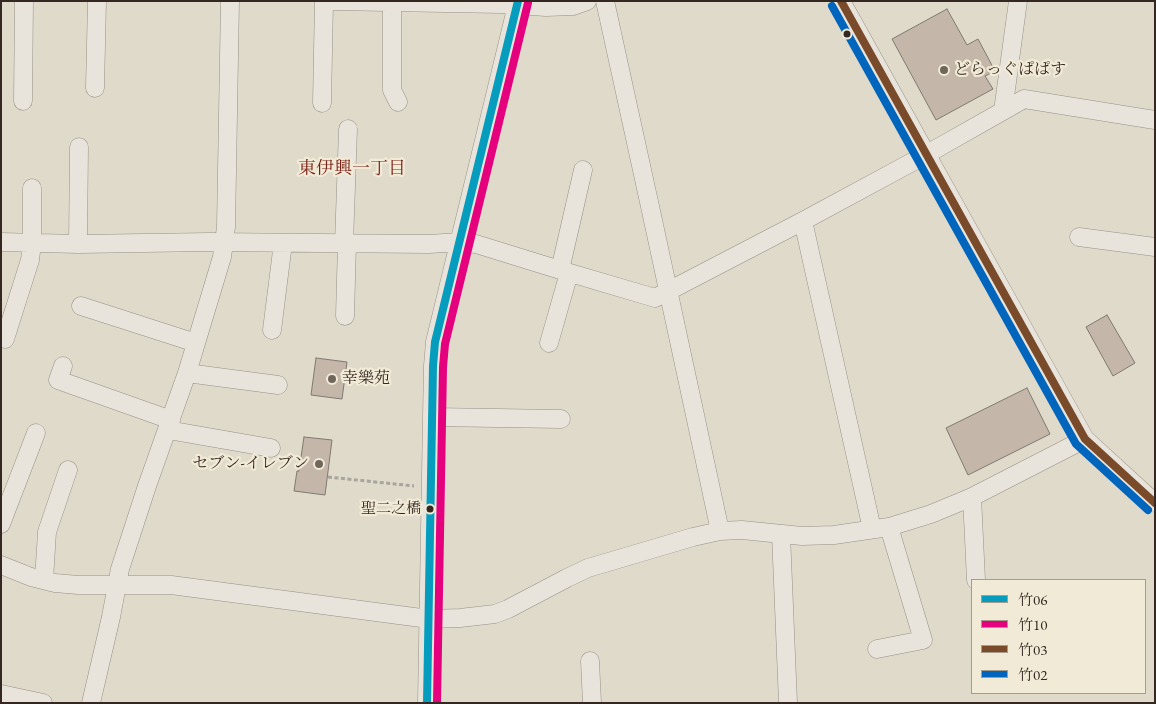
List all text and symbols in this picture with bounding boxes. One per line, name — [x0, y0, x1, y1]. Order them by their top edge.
unlabelled marker — [842, 29, 852, 39]
place label: どらっぐぱぱす — [954, 60, 1066, 80]
marker: どらっぐぱぱす — [938, 64, 950, 76]
district label: 東伊興一丁目 — [298, 158, 406, 180]
place label: 幸樂苑 — [342, 369, 390, 389]
marker: 幸樂苑 — [326, 373, 338, 385]
place label: セブン-イレブン — [193, 454, 309, 474]
marker: セブン-イレブン — [313, 458, 325, 470]
place label: 聖二之橋 — [361, 500, 421, 518]
marker: 聖二之橋 — [425, 504, 435, 514]
legend — [971, 579, 1146, 694]
text: 竹06 — [1018, 590, 1047, 609]
text: 竹10 — [1018, 615, 1047, 634]
text: 竹03 — [1018, 640, 1047, 659]
text: 竹02 — [1018, 665, 1047, 684]

